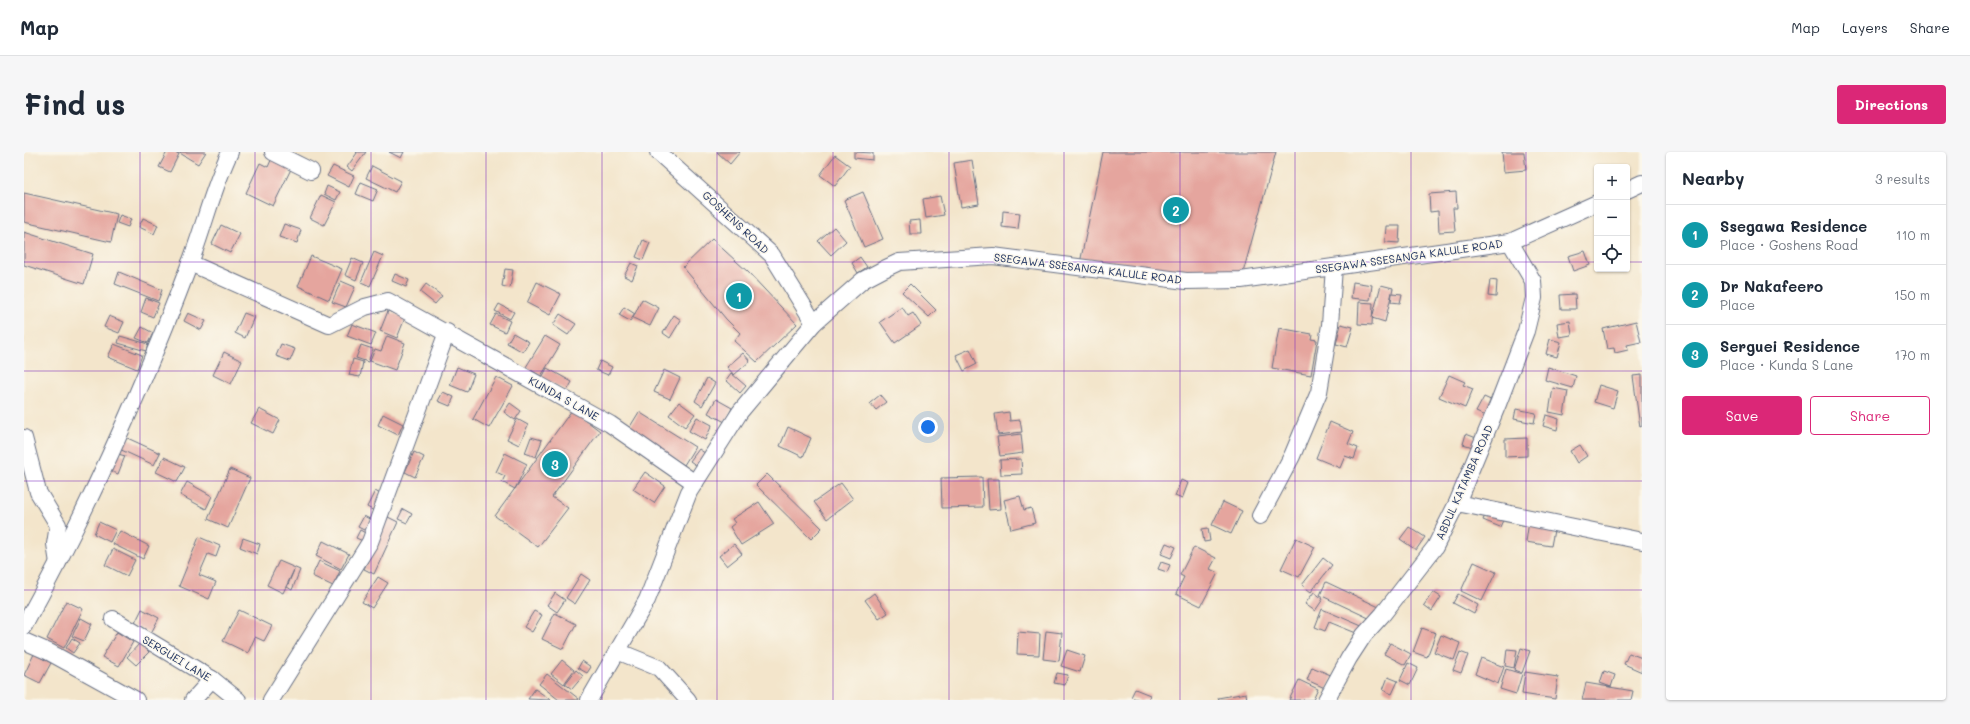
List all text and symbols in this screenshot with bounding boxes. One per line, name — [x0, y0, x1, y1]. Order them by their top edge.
text: Map — [20, 15, 59, 40]
text: Map — [1791, 18, 1820, 37]
text: Layers — [1842, 18, 1888, 37]
text: Share — [1910, 18, 1950, 37]
button: Directions — [1837, 85, 1946, 124]
text: Find us — [24, 86, 125, 122]
map controls — [1594, 164, 1630, 272]
button: + — [1594, 164, 1630, 200]
text: Nearby — [1682, 167, 1744, 189]
text: 3 results — [1875, 170, 1930, 187]
street label: GOSHENS ROAD — [699, 187, 773, 257]
pin: 2 — [1163, 195, 1189, 225]
button: − — [1594, 200, 1630, 236]
text: Ssegawa Residence — [1720, 216, 1867, 236]
text: 1 — [1692, 226, 1698, 243]
text: 110 m — [1896, 226, 1930, 243]
street label: SSEGAWA SSESANGA KALULE ROAD — [1314, 235, 1504, 277]
button: locate — [1594, 236, 1630, 272]
text: Place · Goshens Road — [1720, 236, 1858, 253]
street label: SSEGAWA SSESANGA KALULE ROAD — [993, 249, 1183, 287]
text: Dr Nakafeero — [1720, 276, 1823, 296]
pin: 1 — [726, 281, 752, 311]
text: 2 — [1691, 286, 1699, 303]
text: 150 m — [1894, 286, 1930, 303]
text: Place — [1720, 296, 1755, 313]
text: Serguei Residence — [1720, 336, 1860, 356]
text: 3 — [1691, 346, 1699, 363]
text: 170 m — [1894, 346, 1930, 363]
text: Place · Kunda S Lane — [1720, 356, 1853, 373]
street label: KUNDA S LANE — [526, 372, 602, 424]
button: Save — [1682, 396, 1802, 435]
button: Share — [1810, 396, 1930, 435]
your location — [918, 417, 938, 437]
street label: ABDUL KATAMBA ROAD — [1432, 422, 1496, 542]
pin: 3 — [542, 449, 568, 479]
street label: SERGUEI LANE — [140, 632, 214, 684]

